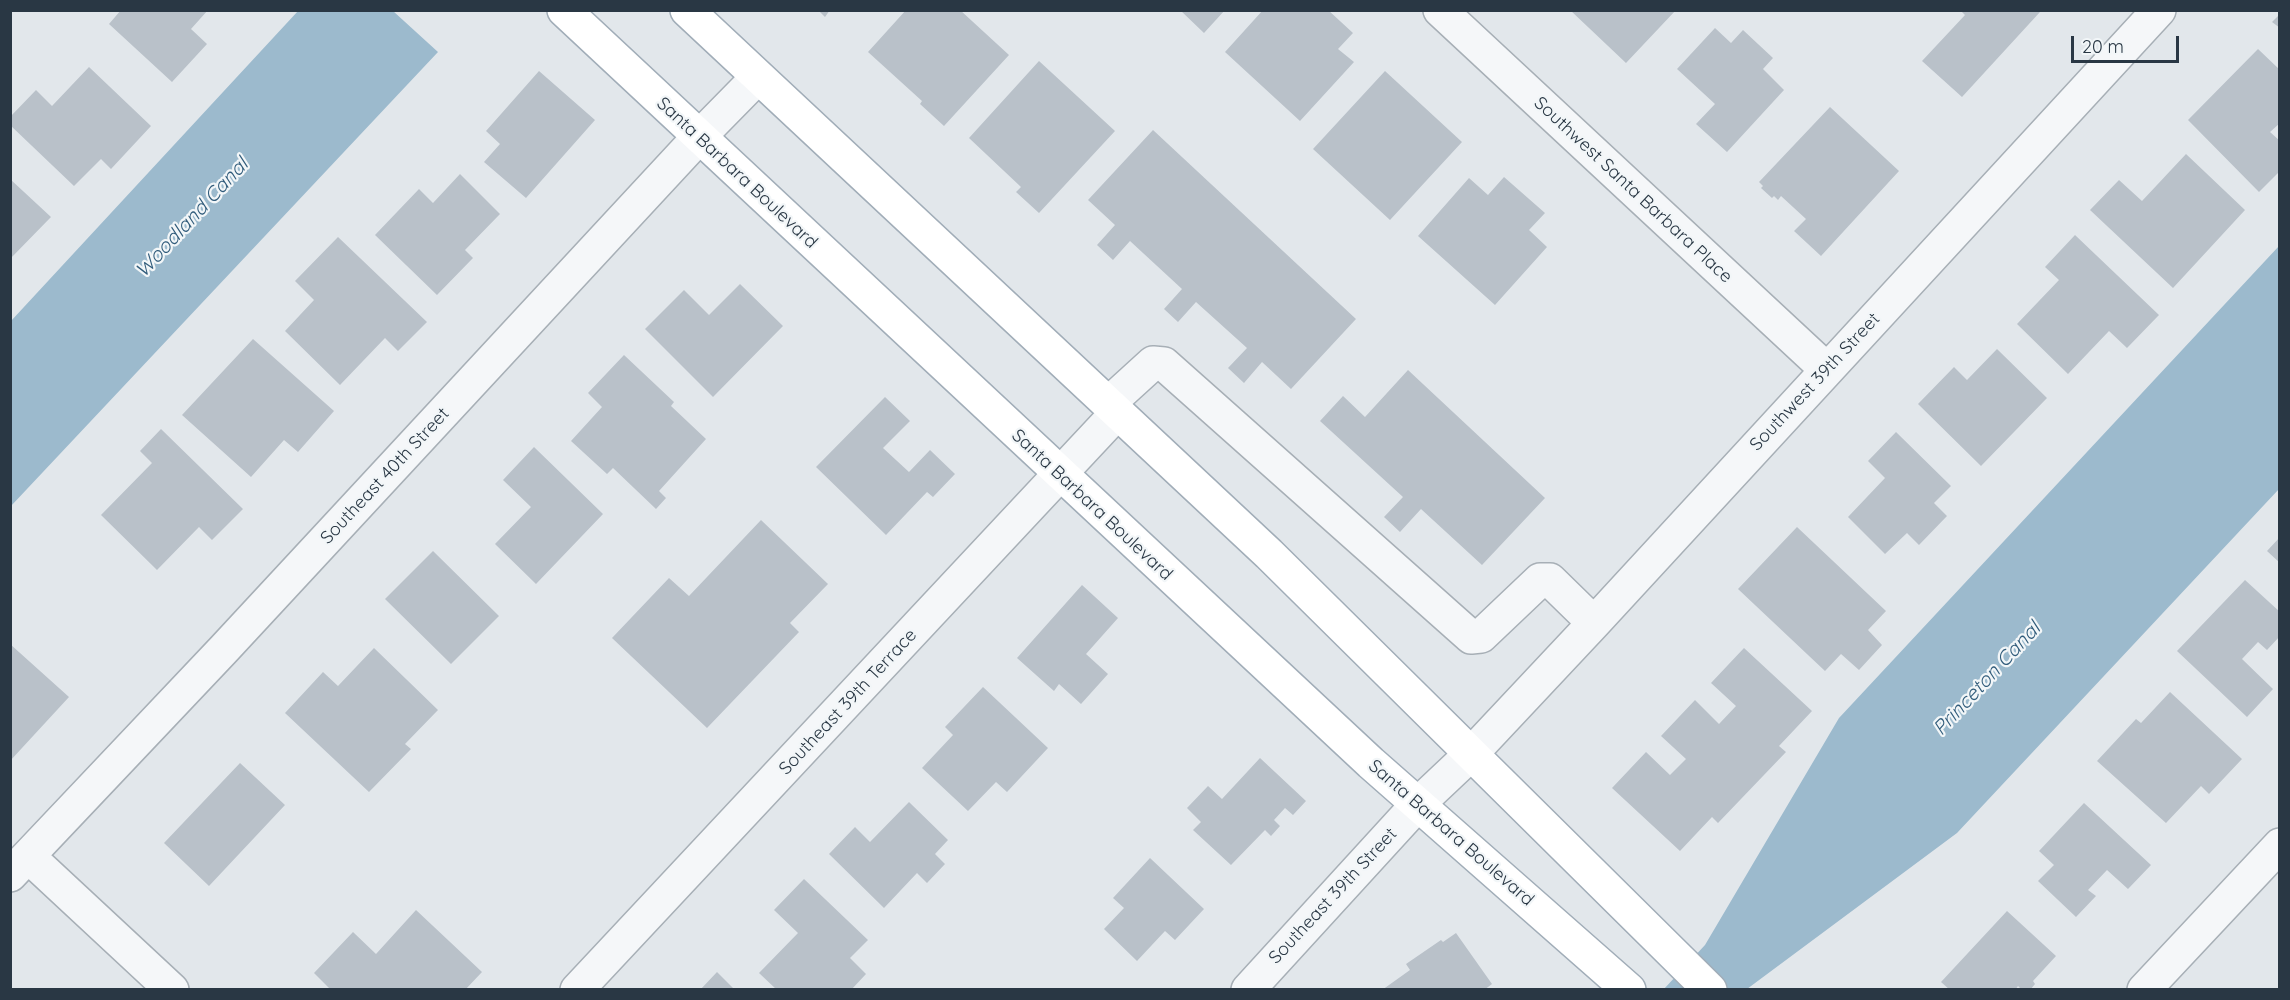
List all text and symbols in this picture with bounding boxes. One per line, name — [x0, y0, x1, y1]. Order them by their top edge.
scale bar — [2074, 24, 2182, 62]
text: 20 m — [2082, 35, 2124, 58]
street label: Southwest Santa Barbara Place — [1529, 92, 1737, 288]
street label: Santa Barbara Boulevard — [652, 93, 822, 253]
water label: Woodland Canal — [130, 153, 254, 283]
street label: Southwest 39th Street — [1746, 309, 1884, 455]
street label: Southeast 40th Street — [316, 403, 454, 549]
street label: Santa Barbara Boulevard — [1007, 425, 1177, 585]
water label: Princeton Canal — [1928, 617, 2046, 741]
street label: Southeast 39th Terrace — [775, 624, 921, 780]
street label: Santa Barbara Boulevard — [1364, 755, 1538, 911]
street label: Southeast 39th Street — [1264, 824, 1402, 968]

